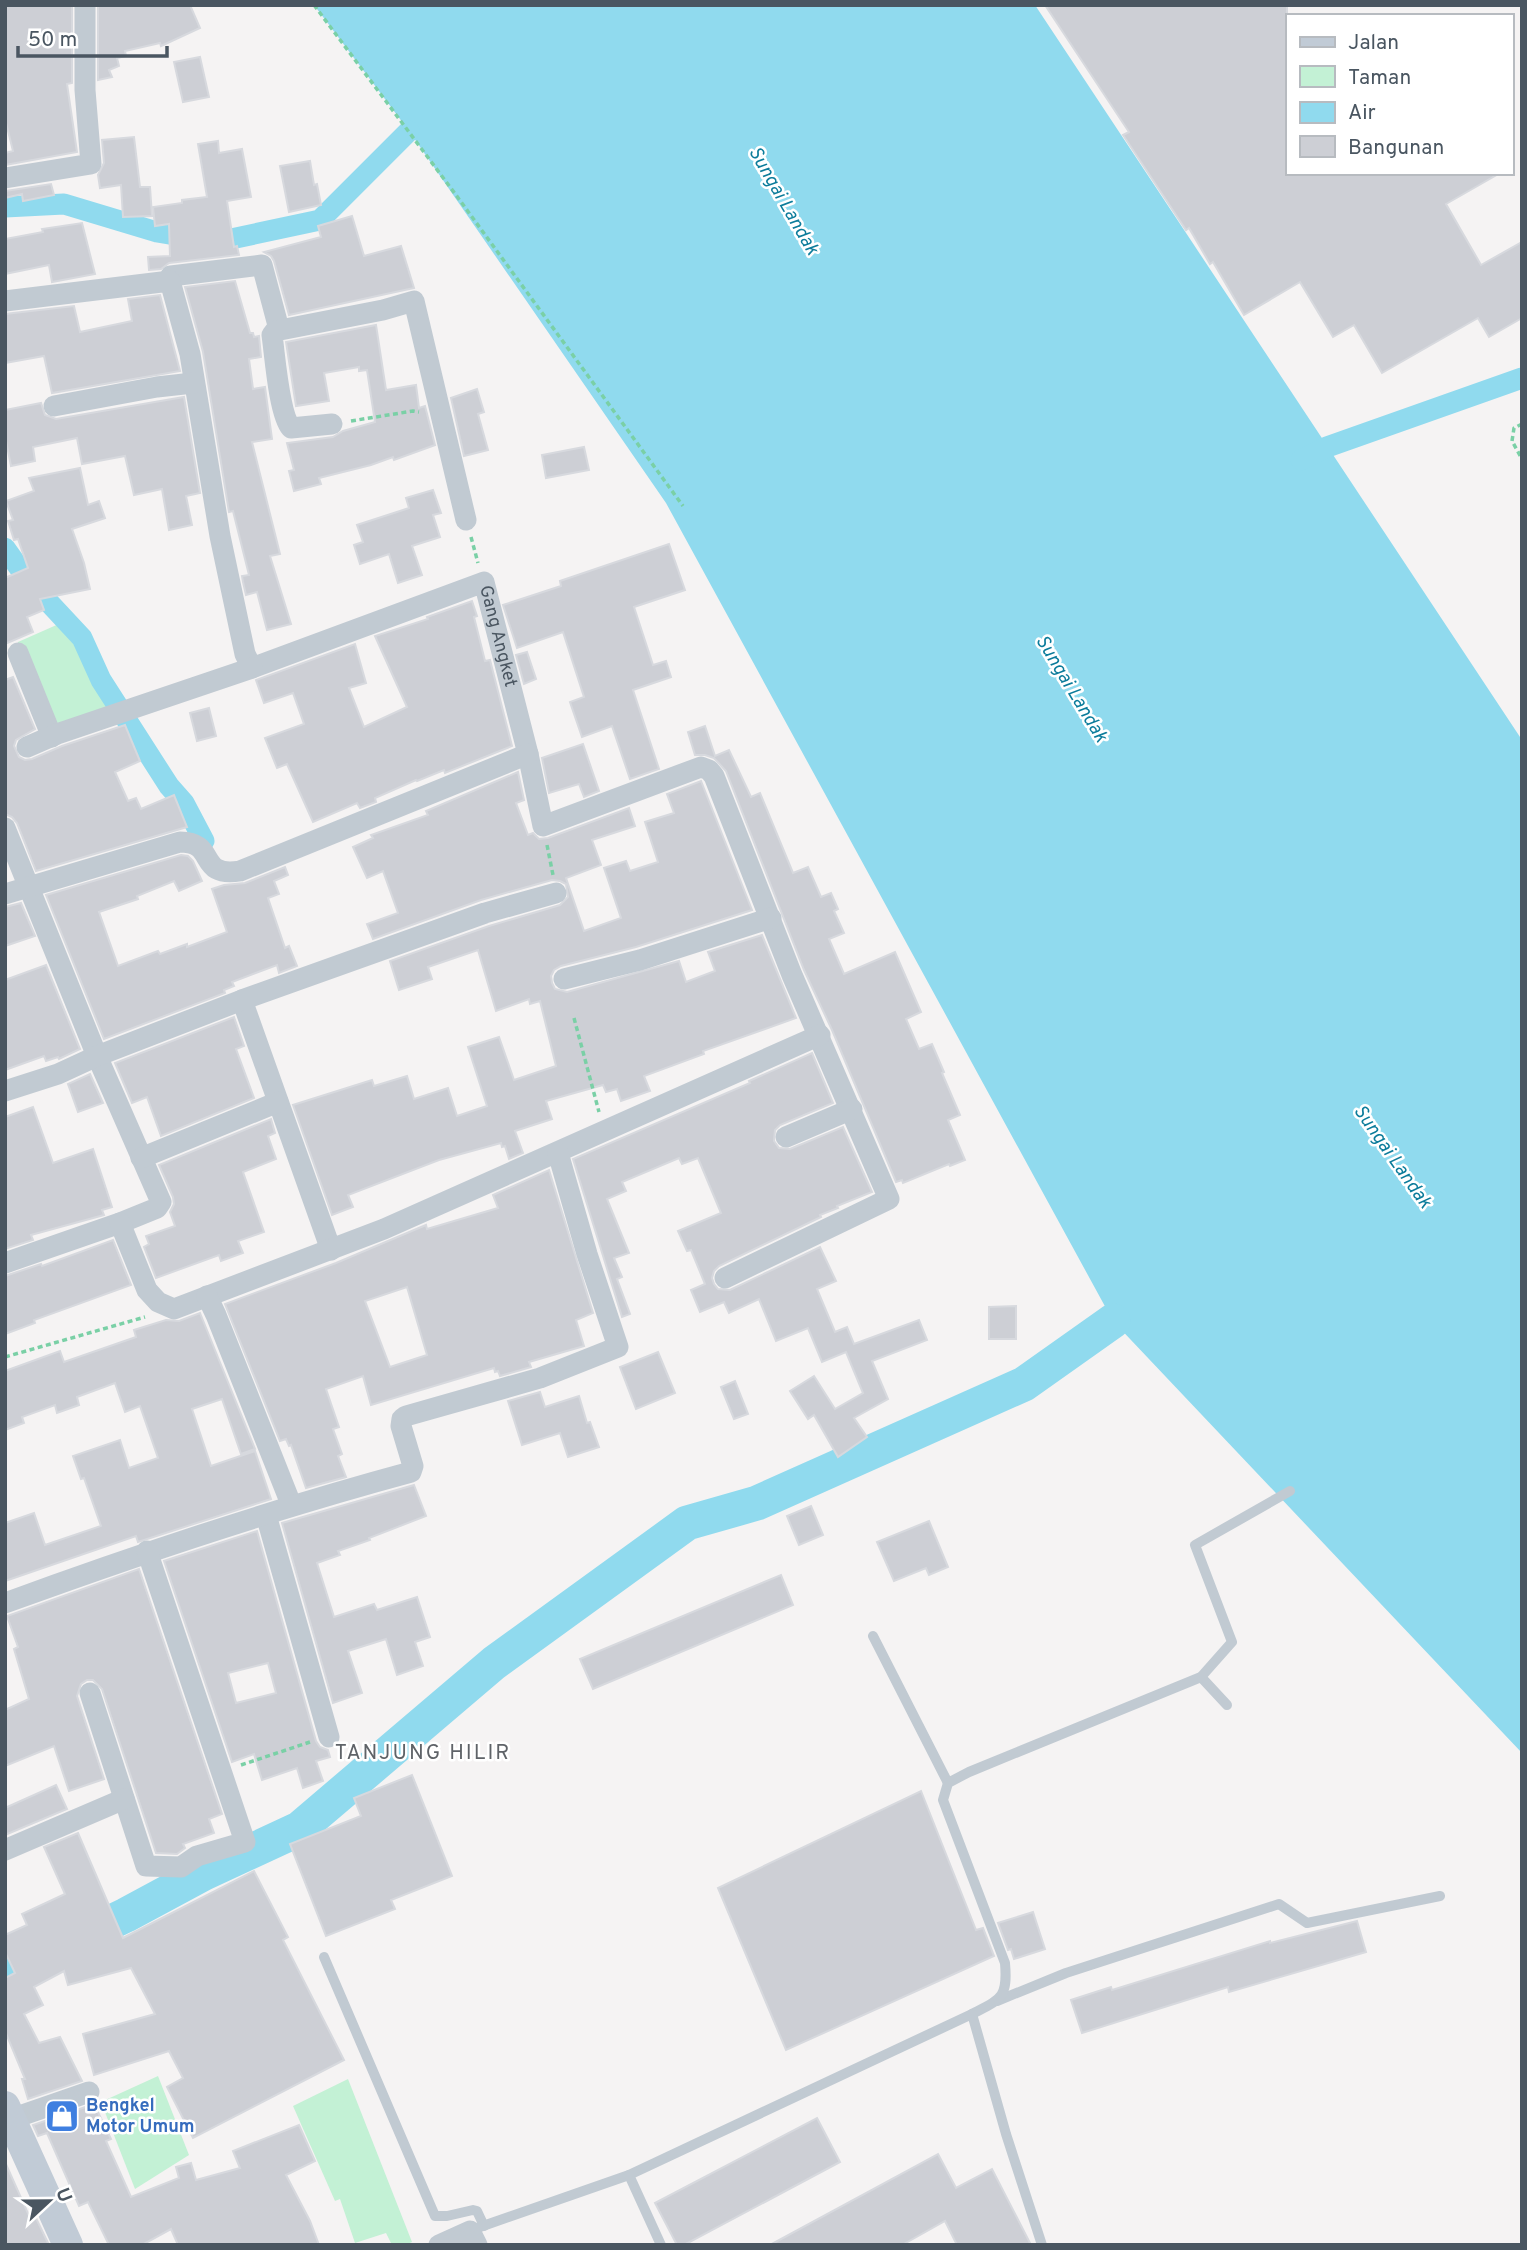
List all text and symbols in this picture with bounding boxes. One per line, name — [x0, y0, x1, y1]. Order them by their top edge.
scale bar — [18, 14, 166, 58]
legend — [1286, 14, 1513, 175]
text: 50 m — [28, 27, 77, 54]
text: Jalan — [1348, 30, 1399, 57]
text: Taman — [1348, 65, 1411, 92]
text: Air — [1348, 100, 1376, 127]
text: Bangunan — [1348, 135, 1444, 162]
water label: Sungai Landak — [742, 143, 824, 260]
street label: Gang Angket — [474, 583, 522, 690]
water label: Sungai Landak — [1030, 631, 1113, 747]
water label: Sungai Landak — [1347, 1101, 1437, 1214]
district label: TANJUNG HILIR — [335, 1740, 511, 1767]
place label: Bengkel Motor Umum — [86, 2095, 195, 2139]
shop icon: Bengkel Motor Umum — [43, 2097, 81, 2135]
north arrow — [14, 2166, 84, 2236]
text: U — [49, 2185, 77, 2206]

